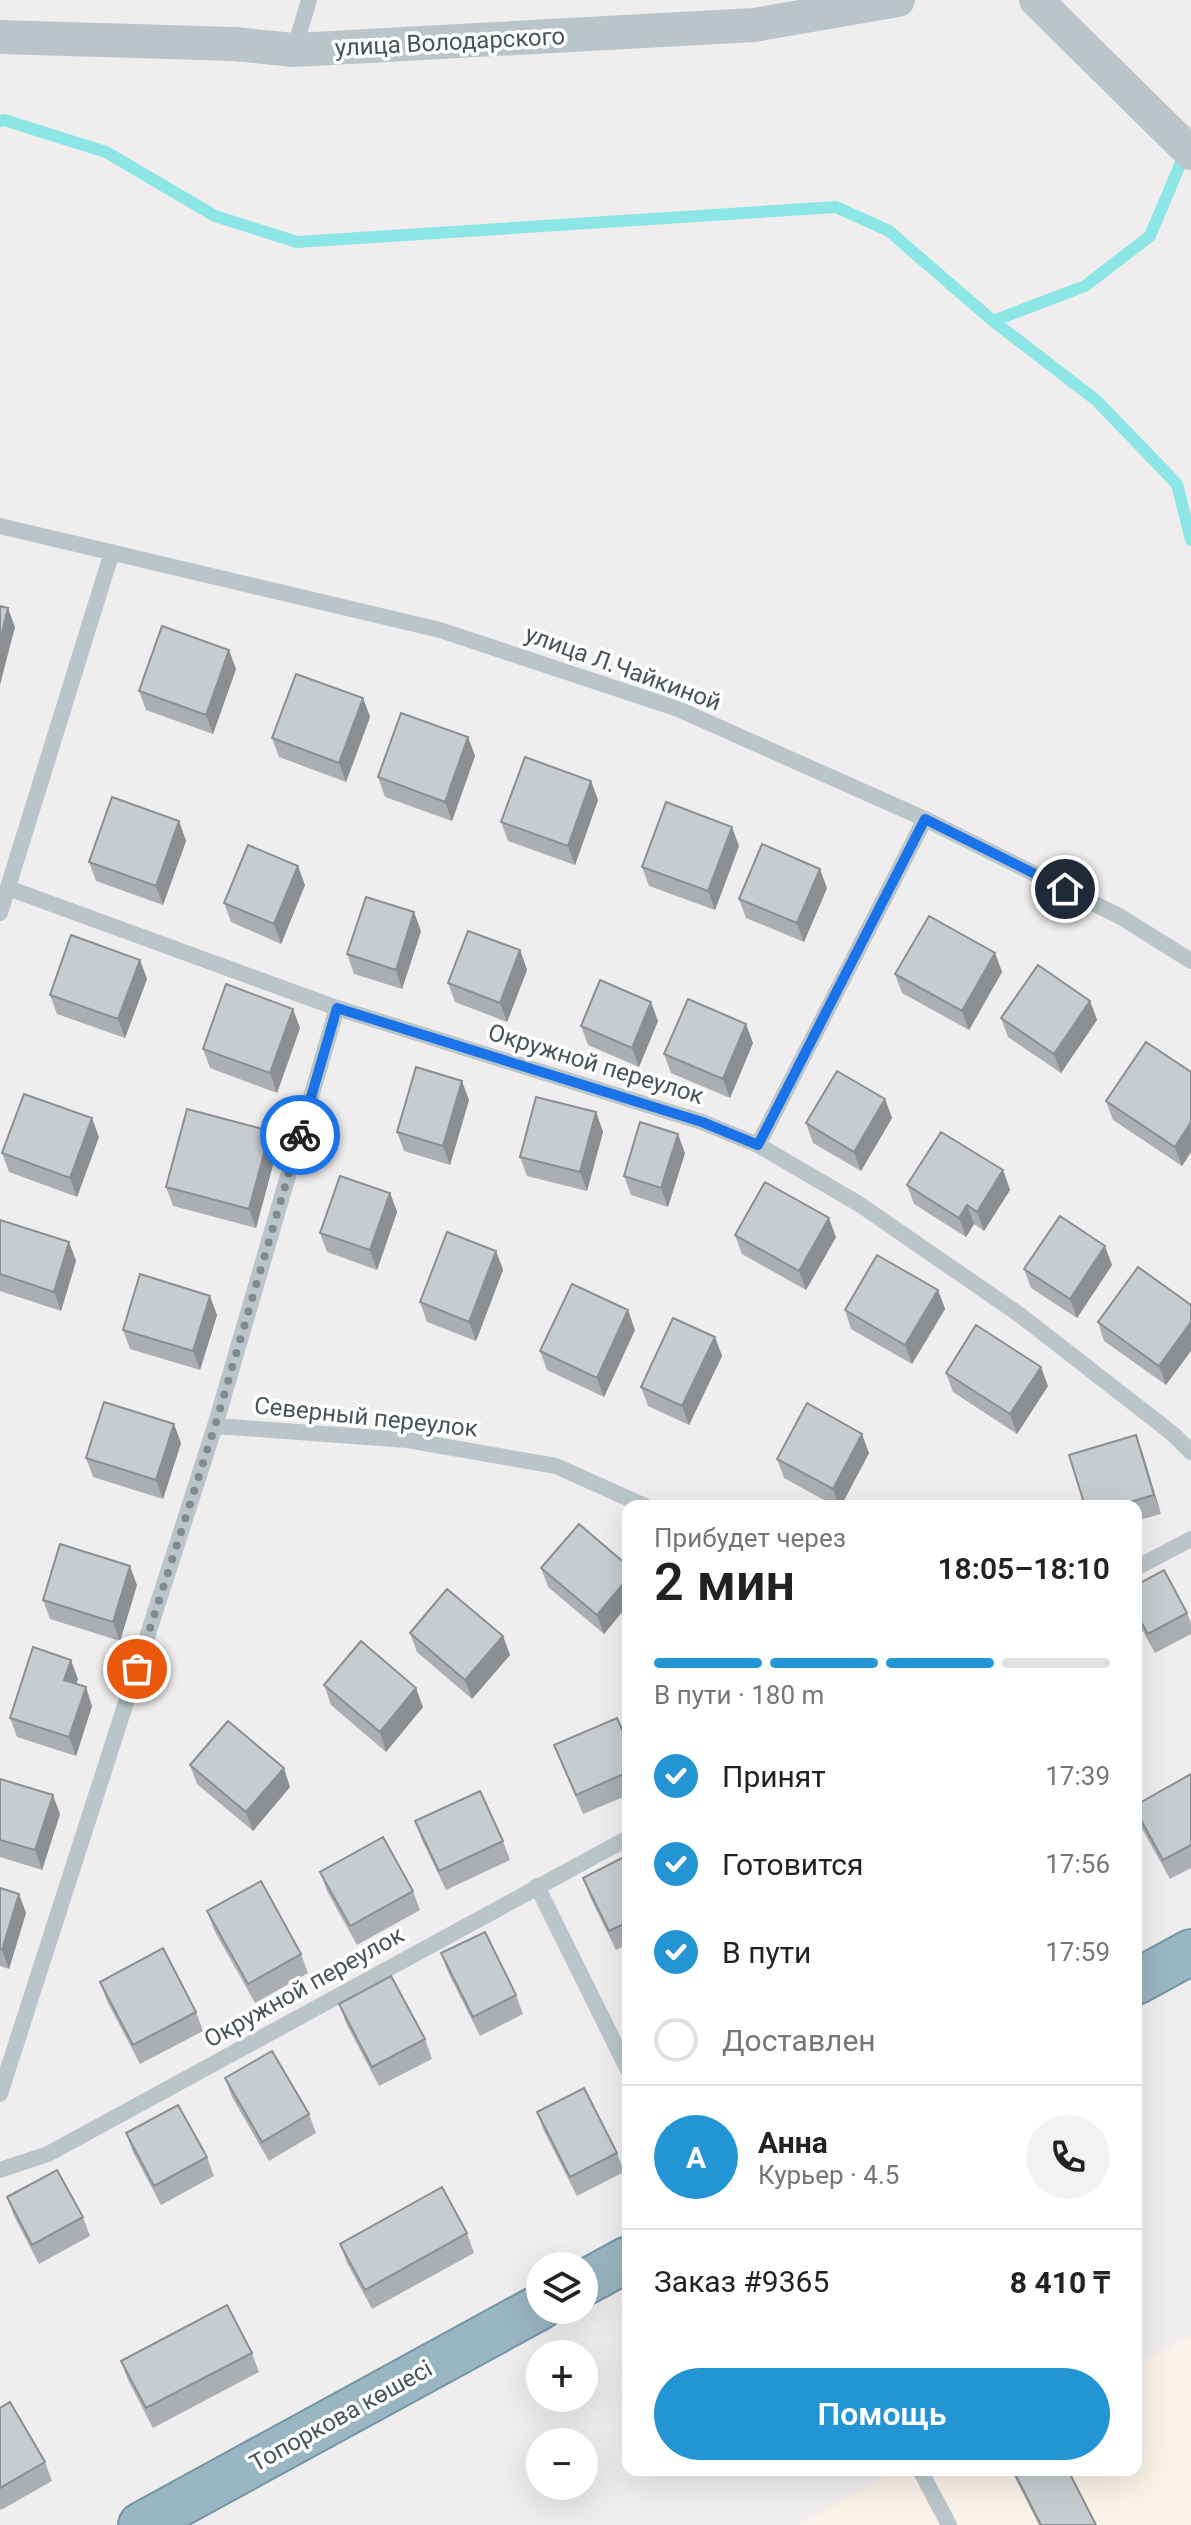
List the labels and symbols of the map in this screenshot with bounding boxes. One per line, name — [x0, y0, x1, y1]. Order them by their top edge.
street label: улица Володарского — [334, 22, 566, 62]
street label: улица Л.Чайкиной — [521, 619, 725, 717]
pin — [1031, 855, 1099, 923]
street label: Окружной переулок — [485, 1018, 707, 1110]
courier — [260, 1095, 340, 1175]
street label: Северный переулок — [253, 1391, 479, 1443]
pin — [103, 1635, 171, 1703]
street label: Окружной переулок — [199, 1920, 409, 2054]
street label: Топоркова көшесі — [245, 2354, 437, 2478]

